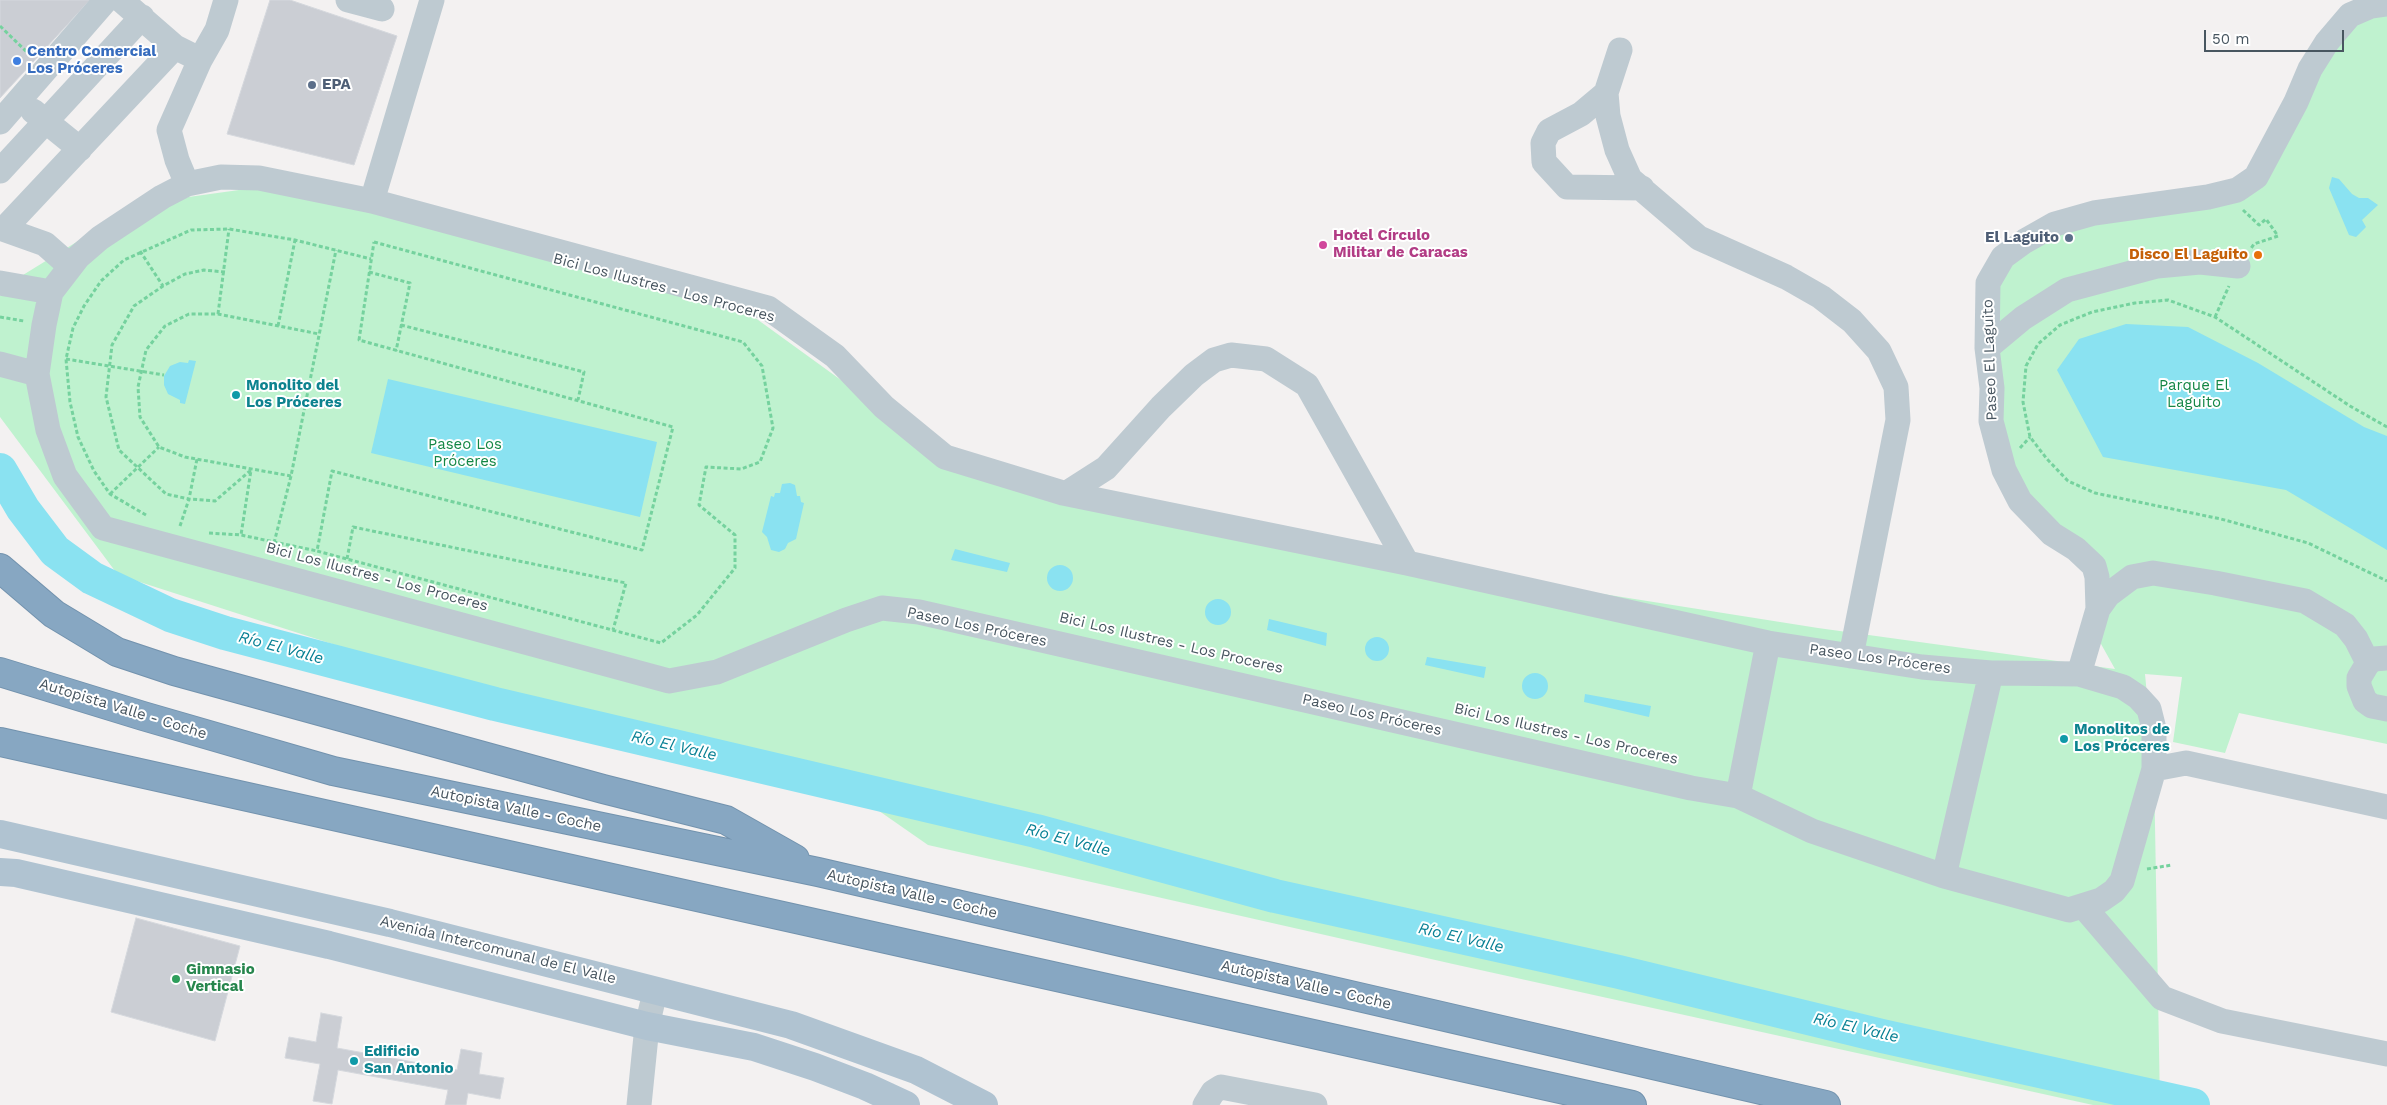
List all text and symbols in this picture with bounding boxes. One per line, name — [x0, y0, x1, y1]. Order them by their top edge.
scale bar — [2207, 20, 2347, 52]
text: 50 m — [2212, 30, 2249, 48]
place label: Centro Comercial Los Próceres — [27, 43, 156, 78]
marker: Centro Comercial Los Próceres — [11, 55, 23, 67]
place label: EPA — [322, 76, 351, 94]
marker: EPA — [306, 79, 318, 91]
place label: Hotel Círculo Militar de Caracas — [1333, 227, 1468, 262]
place label: El Laguito — [1985, 229, 2059, 247]
marker: El Laguito — [2063, 232, 2075, 244]
marker: Hotel Círculo Militar de Caracas — [1317, 239, 1329, 251]
place label: Disco El Laguito — [2129, 246, 2248, 264]
marker: Disco El Laguito — [2252, 249, 2264, 261]
street label: Bici Los Ilustres - Los Proceres — [551, 250, 777, 326]
street label: Paseo El Laguito — [1979, 299, 2001, 421]
place label: Monolito del Los Próceres — [246, 377, 342, 412]
park label: Parque El Laguito — [2159, 377, 2229, 412]
marker: Monolito del Los Próceres — [230, 389, 242, 401]
park label: Paseo Los Próceres — [428, 436, 502, 471]
street label: Bici Los Ilustres - Los Proceres — [264, 539, 490, 615]
street label: Paseo Los Próceres — [905, 603, 1049, 651]
street label: Bici Los Ilustres - Los Proceres — [1057, 608, 1285, 678]
water label: Río El Valle — [236, 627, 326, 669]
street label: Paseo Los Próceres — [1808, 640, 1952, 678]
street label: Autopista Valle - Coche — [37, 675, 209, 743]
street label: Paseo Los Próceres — [1301, 690, 1443, 740]
street label: Bici Los Ilustres - Los Proceres — [1452, 699, 1680, 769]
place label: Monolitos de Los Próceres — [2074, 721, 2170, 756]
water label: Río El Valle — [629, 727, 719, 765]
marker: Monolitos de Los Próceres — [2058, 733, 2070, 745]
street label: Autopista Valle - Coche — [429, 782, 603, 836]
water label: Río El Valle — [1023, 819, 1113, 861]
street label: Autopista Valle - Coche — [825, 866, 999, 922]
street label: Avenida Intercomunal de El Valle — [378, 912, 618, 988]
water label: Río El Valle — [1416, 919, 1506, 957]
street label: Autopista Valle - Coche — [1219, 957, 1393, 1013]
place label: Gimnasio Vertical — [186, 961, 255, 996]
marker: Gimnasio Vertical — [170, 973, 182, 985]
water label: Río El Valle — [1811, 1009, 1901, 1047]
place label: Edificio San Antonio — [364, 1043, 453, 1078]
marker: Edificio San Antonio — [348, 1055, 360, 1067]

